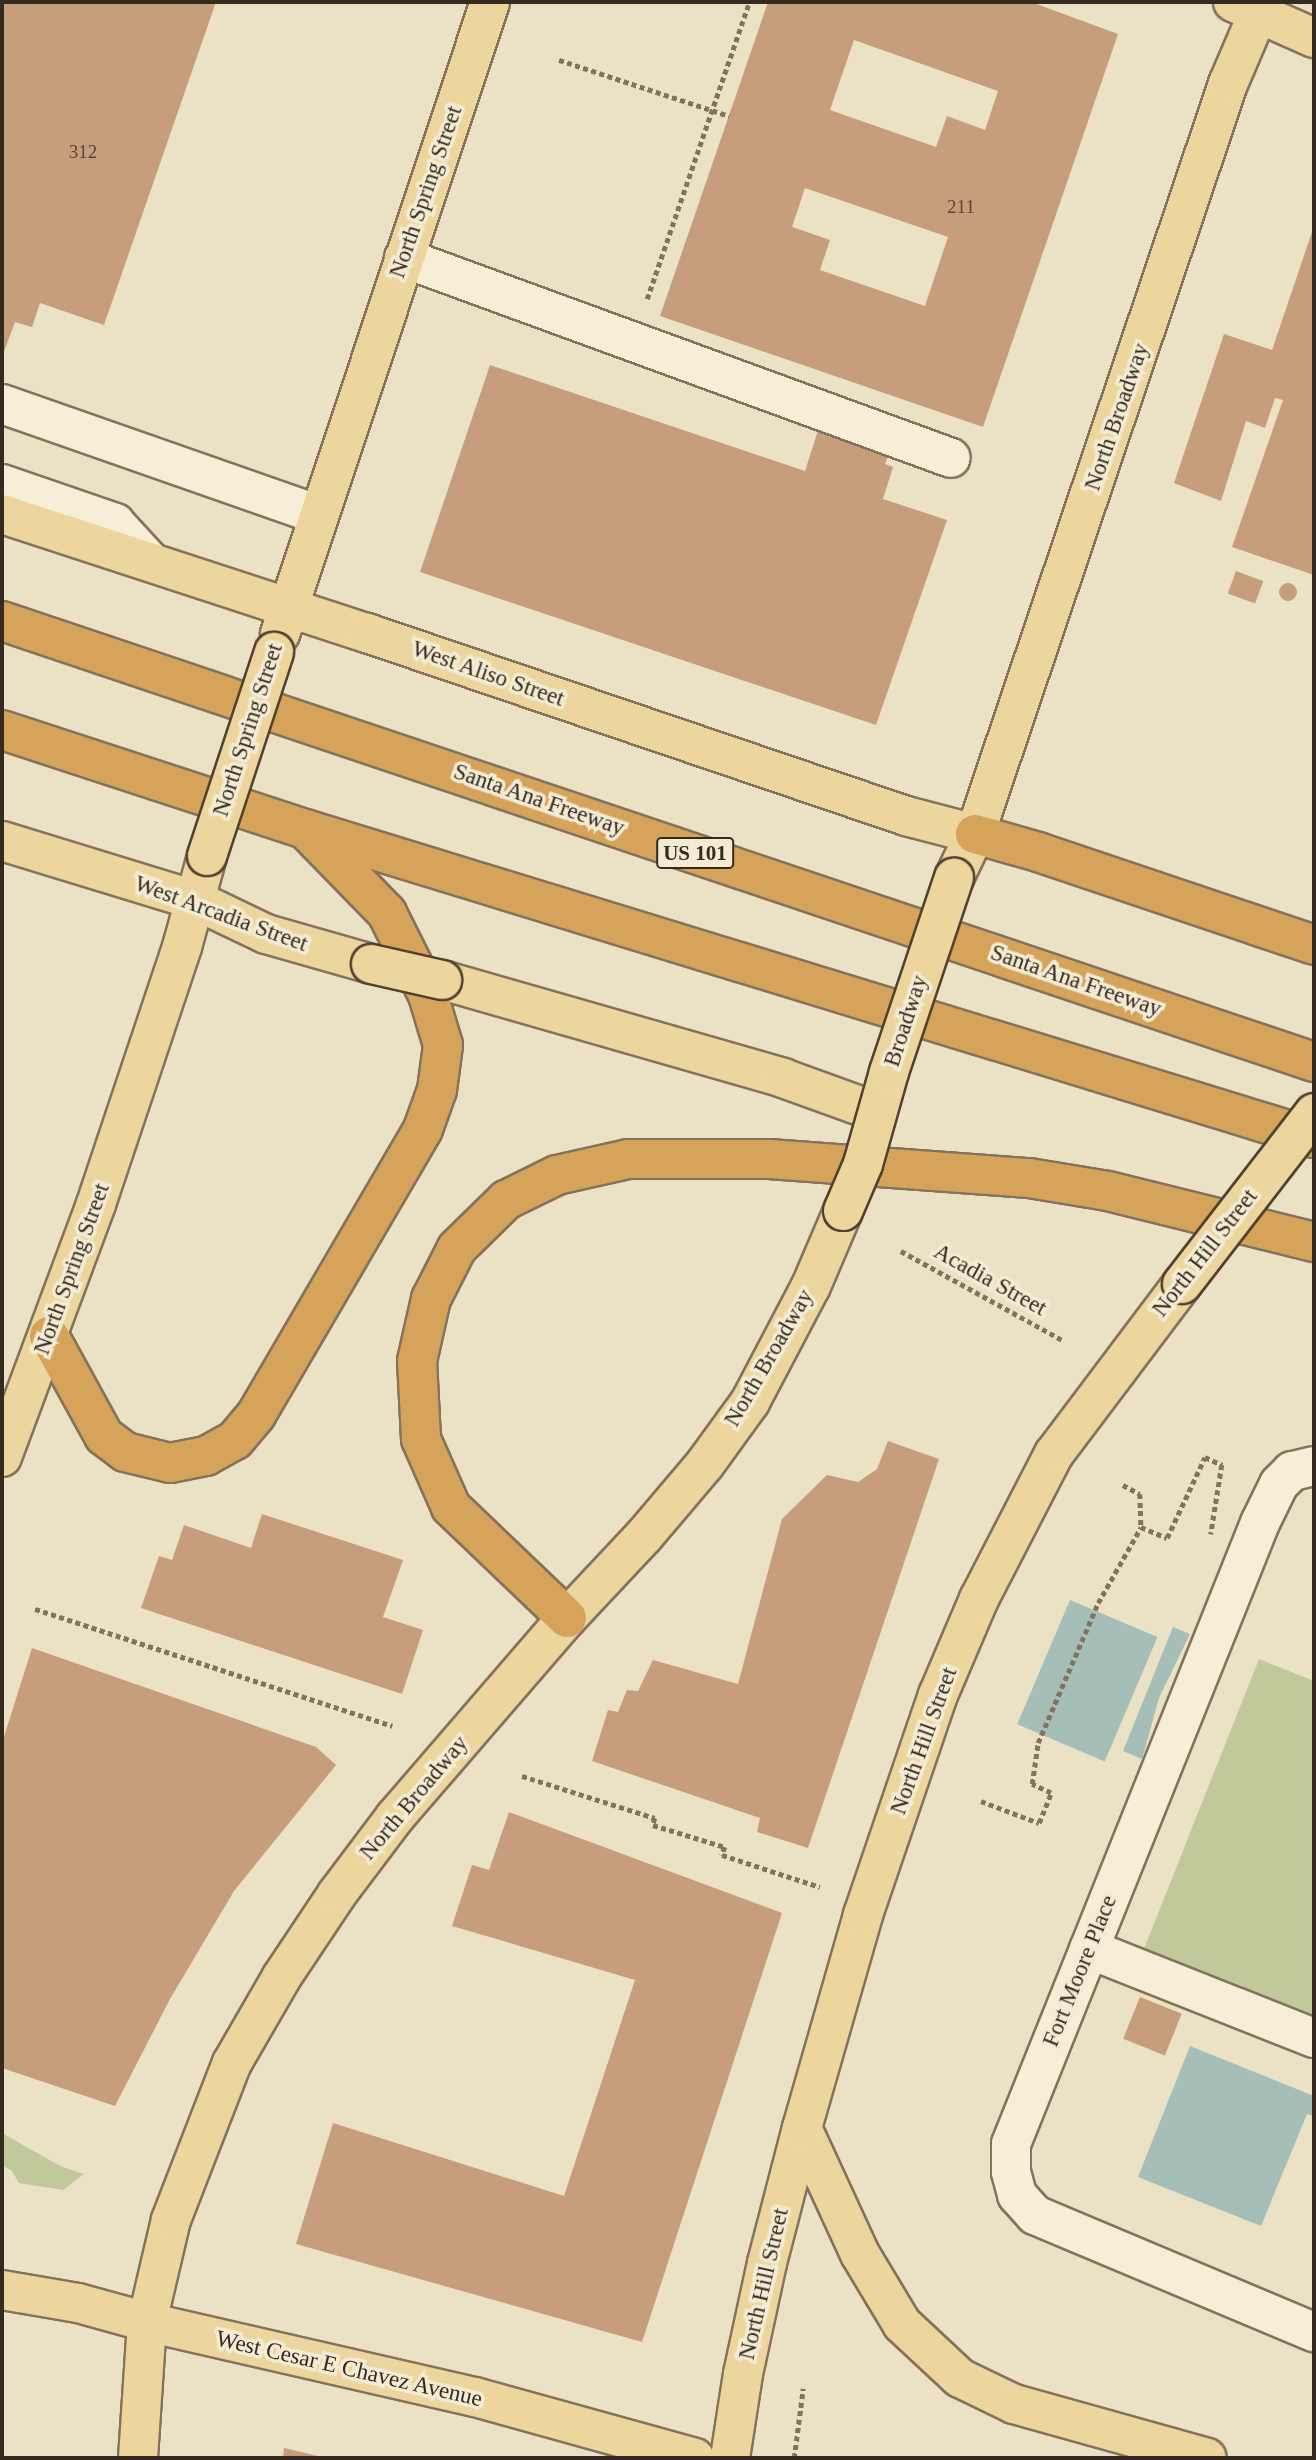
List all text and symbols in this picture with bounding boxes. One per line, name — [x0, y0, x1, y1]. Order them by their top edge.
street label: North Spring Street — [384, 102, 468, 282]
house number: 312 — [69, 141, 97, 163]
house number: 211 — [947, 196, 975, 218]
street label: North Broadway — [1079, 340, 1155, 494]
street label: West Aliso Street — [408, 635, 568, 713]
street label: North Spring Street — [207, 640, 289, 820]
street label: Santa Ana Freeway — [449, 758, 629, 842]
road number: US 101 — [655, 836, 735, 870]
street label: West Arcadia Street — [130, 870, 312, 958]
street label: Santa Ana Freeway — [986, 939, 1166, 1023]
street label: Broadway — [878, 972, 934, 1070]
street label: North Spring Street — [28, 1180, 116, 1358]
street label: North Hill Street — [1147, 1184, 1263, 1322]
street label: Acadia Street — [929, 1238, 1051, 1322]
street label: North Broadway — [719, 1284, 819, 1432]
street label: North Hill Street — [885, 1664, 963, 1818]
street label: North Broadway — [354, 1730, 474, 1866]
street label: Fort Moore Place — [1037, 1891, 1123, 2051]
street label: North Hill Street — [733, 2206, 795, 2362]
street label: West Cesar E Chavez Avenue — [213, 2325, 485, 2413]

